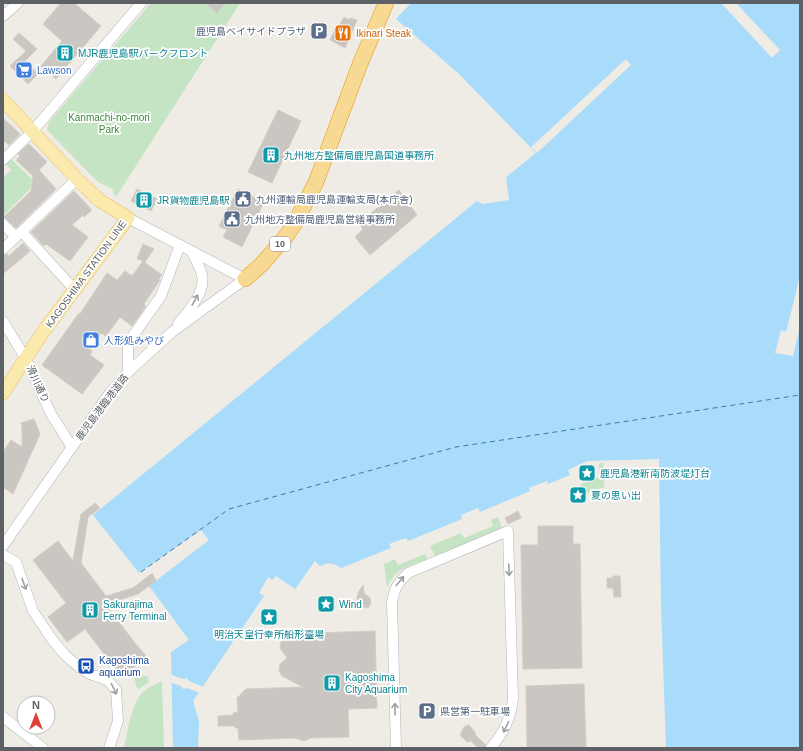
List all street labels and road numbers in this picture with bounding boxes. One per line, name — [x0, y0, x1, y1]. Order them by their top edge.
street label: KAGOSHIMA STATION LINE — [43, 218, 129, 330]
road number: 10 — [270, 237, 290, 251]
street label: 滑川通り — [25, 364, 51, 404]
street label: 鹿児島港臨港道路 — [74, 372, 130, 442]

